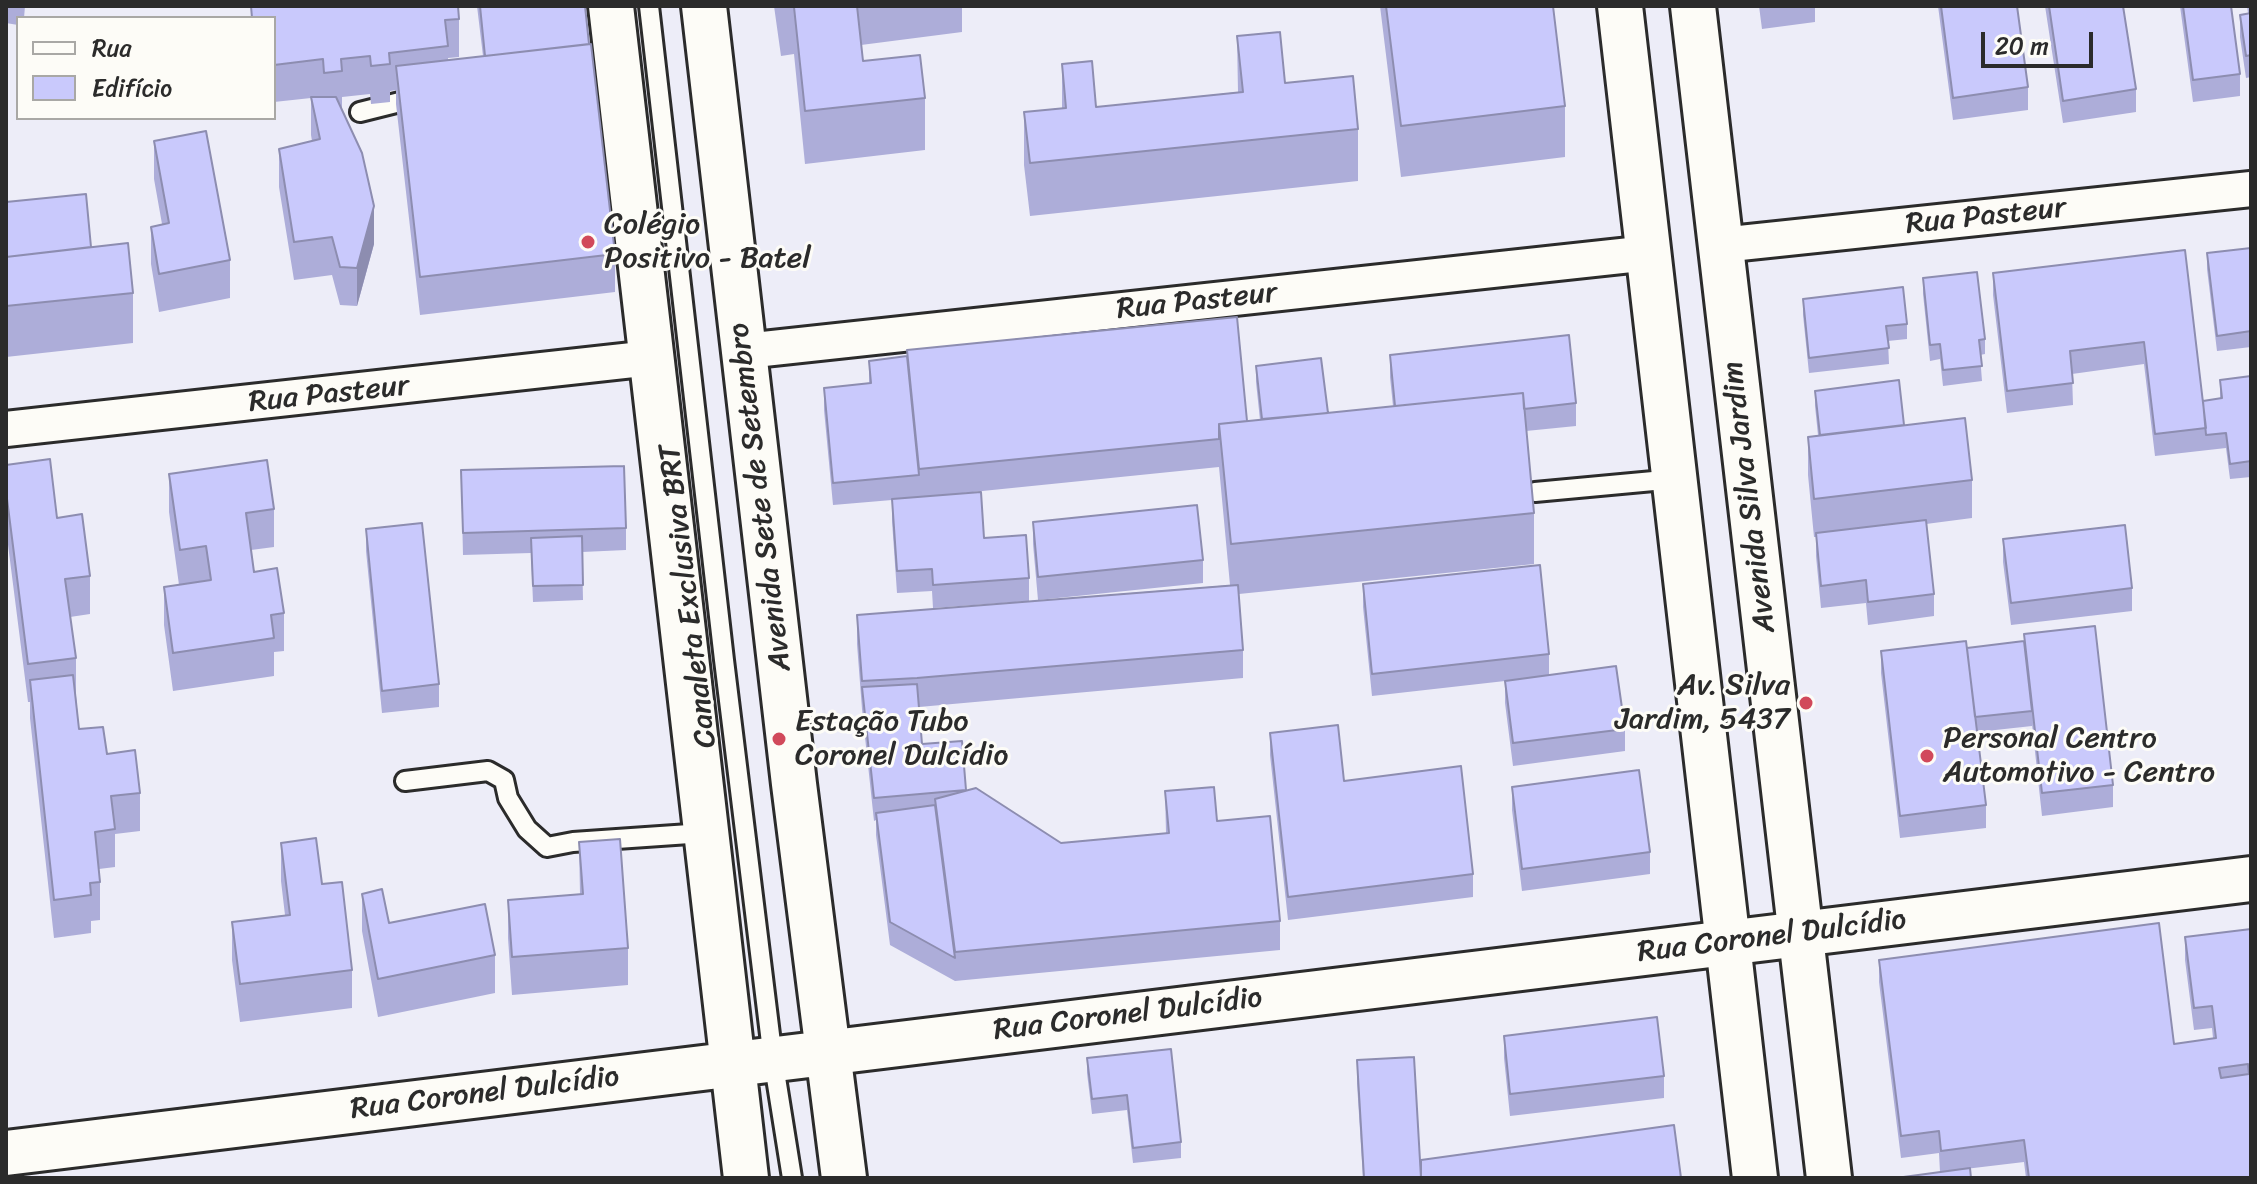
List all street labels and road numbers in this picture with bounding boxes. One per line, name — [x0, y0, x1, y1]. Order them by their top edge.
street label: Rua Pasteur — [1904, 191, 2068, 243]
street label: Rua Pasteur — [1115, 276, 1279, 328]
street label: Avenida Sete de Setembro — [722, 321, 800, 673]
street label: Avenida Silva Jardim — [1715, 359, 1785, 635]
street label: Rua Pasteur — [247, 369, 411, 421]
street label: Canaleta Exclusiva BRT — [653, 442, 725, 750]
street label: Rua Coronel Dulcídio — [1636, 903, 1908, 971]
street label: Rua Coronel Dulcídio — [992, 981, 1264, 1049]
street label: Rua Coronel Dulcídio — [349, 1060, 621, 1128]

